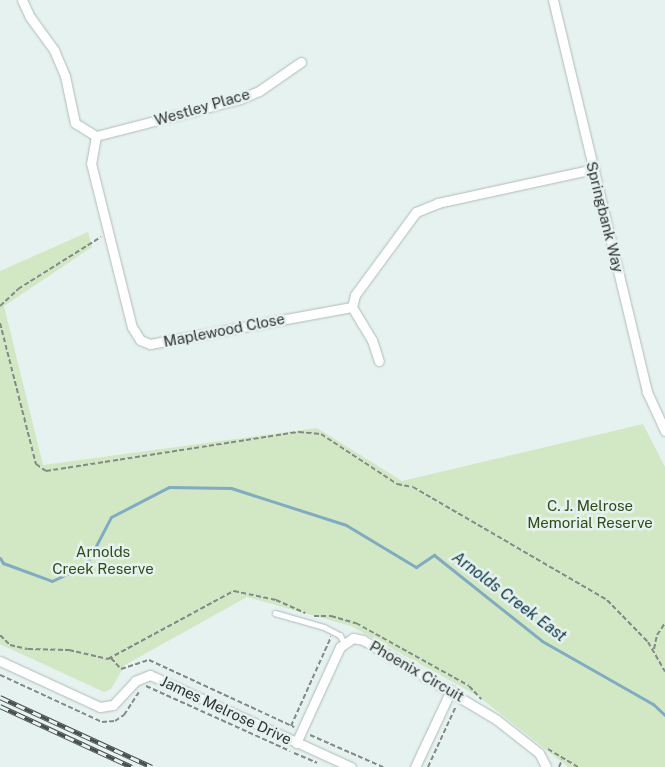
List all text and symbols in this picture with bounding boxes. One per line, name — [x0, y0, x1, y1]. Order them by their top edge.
street label: Westley Place — [152, 85, 252, 129]
street label: Springbank Way — [582, 159, 628, 275]
street label: Maplewood Close — [162, 309, 286, 351]
park label: C. J. Melrose Memorial Reserve — [527, 496, 653, 531]
park label: Arnolds Creek Reserve — [52, 542, 154, 577]
water label: Arnolds Creek East — [448, 548, 570, 646]
street label: Phoenix Circuit — [367, 637, 467, 705]
street label: James Melrose Drive — [158, 672, 294, 748]

